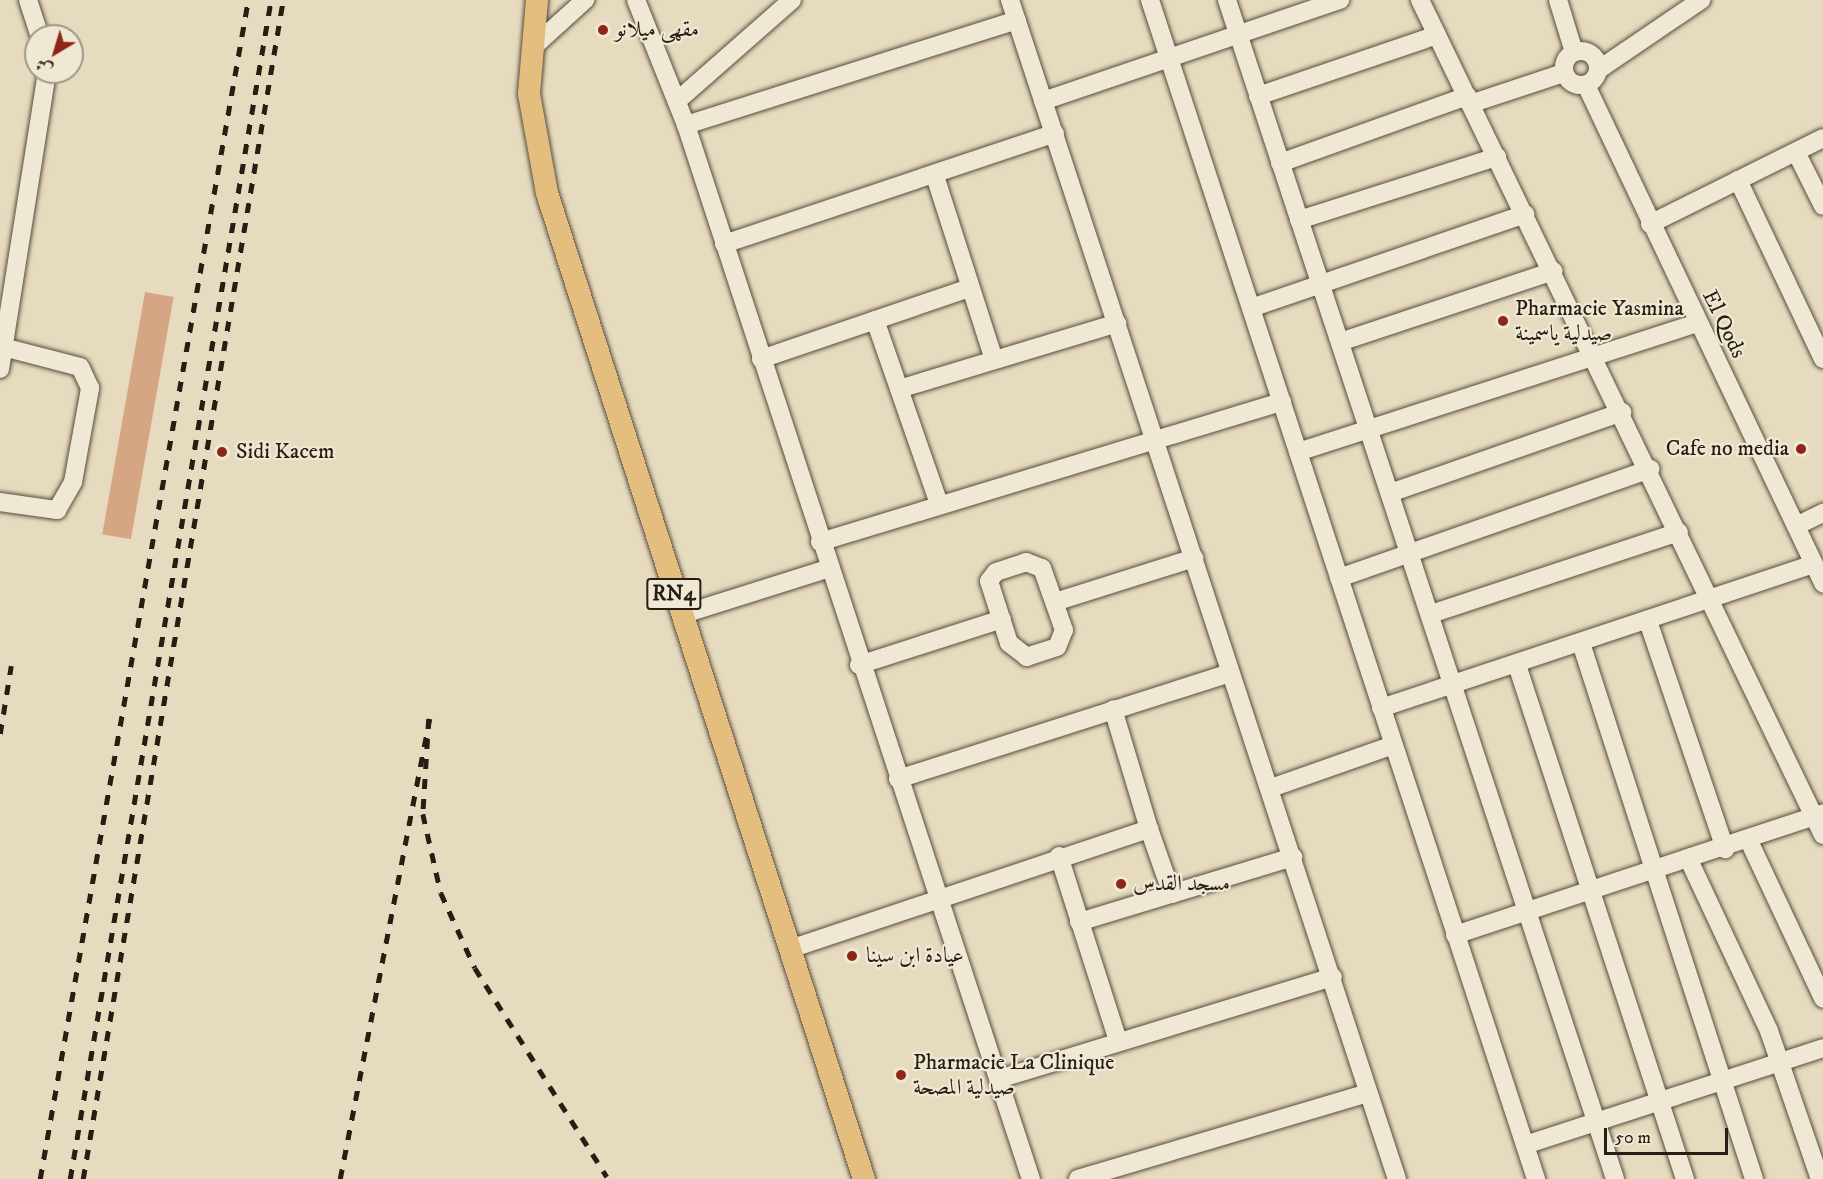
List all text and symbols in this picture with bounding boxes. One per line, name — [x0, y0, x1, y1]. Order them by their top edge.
place label: مقهى ميلانو — [615, 17, 699, 43]
marker: مقهى ميلانو — [596, 23, 610, 37]
north arrow — [24, 24, 84, 84]
text: ش — [32, 54, 57, 79]
street label: El Qods — [1696, 286, 1752, 362]
place label: Pharmacie Yasmina صيدلية ياسمينة — [1515, 295, 1684, 346]
marker: Pharmacie Yasmina صيدلية ياسمينة — [1496, 314, 1510, 328]
place label: Cafe no media — [1666, 436, 1789, 462]
place label: Sidi Kacem — [236, 439, 334, 465]
marker: Cafe no media — [1794, 442, 1808, 456]
marker: Sidi Kacem — [213, 443, 231, 461]
road number: RN4 — [646, 576, 702, 612]
place label: مسجد القدس — [1133, 871, 1230, 897]
marker: مسجد القدس — [1114, 877, 1128, 891]
place label: عيادة ابن سينا — [866, 943, 964, 969]
marker: عيادة ابن سينا — [843, 947, 861, 965]
place label: Pharmacie La Clinique صيدلية المصحة — [913, 1049, 1114, 1100]
marker: Pharmacie La Clinique صيدلية المصحة — [894, 1068, 908, 1082]
scale bar — [1607, 1116, 1732, 1154]
text: 50 m — [1615, 1127, 1651, 1149]

